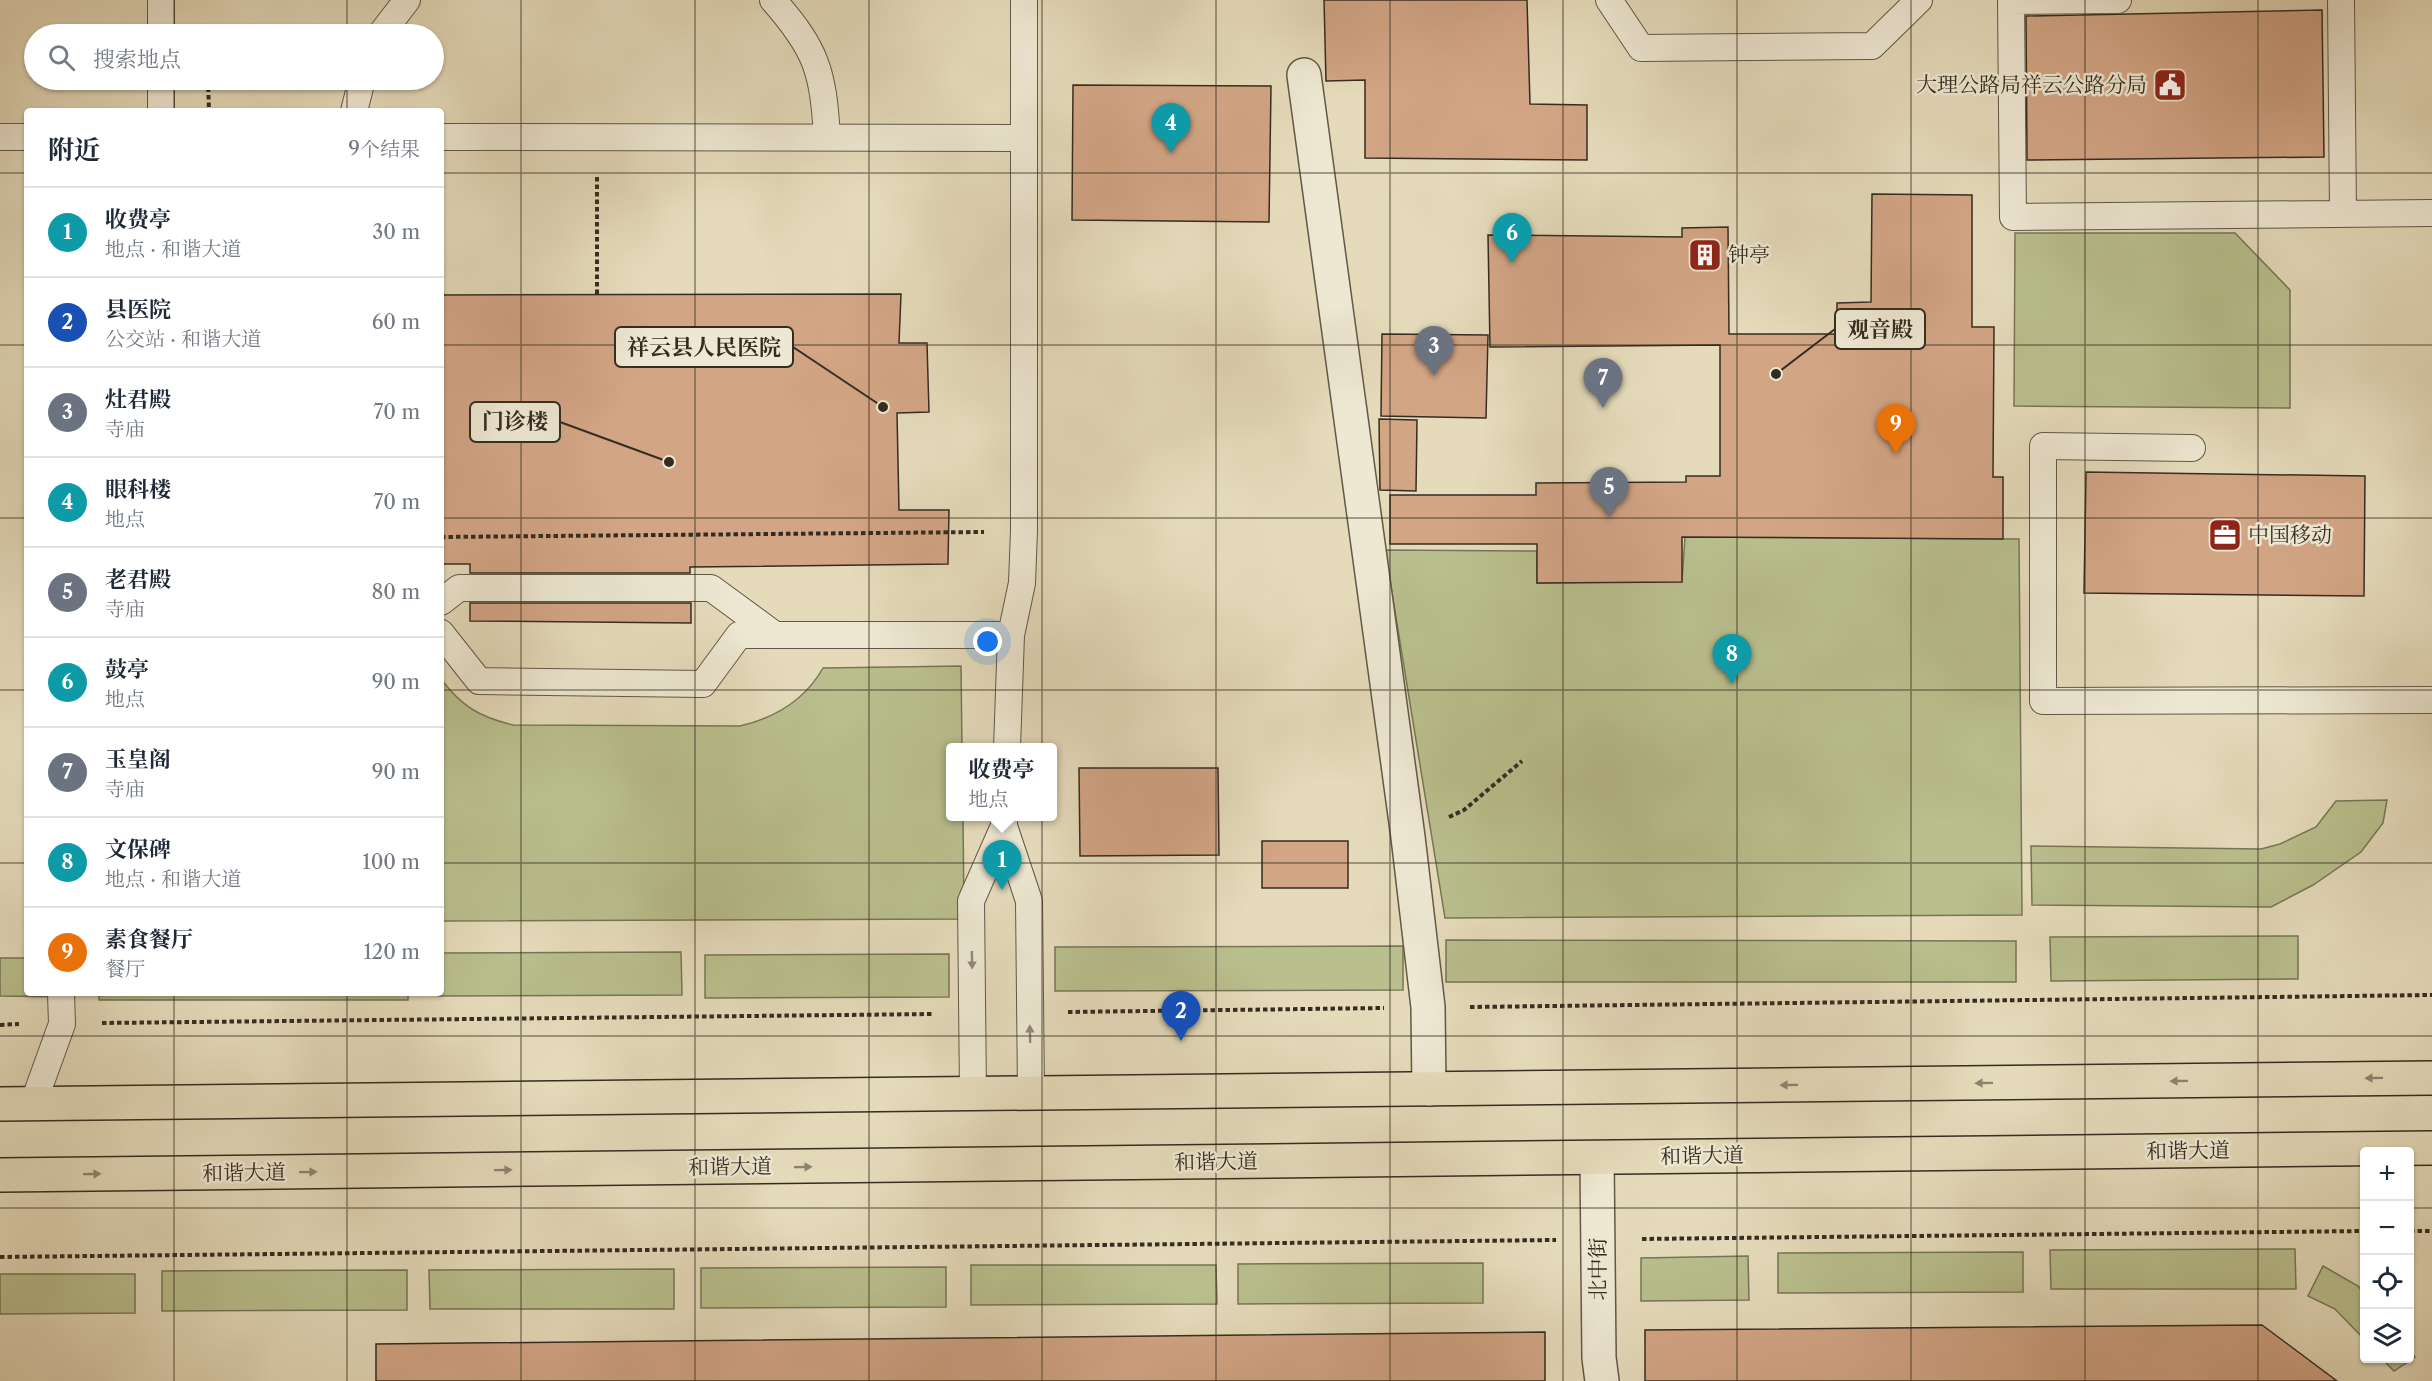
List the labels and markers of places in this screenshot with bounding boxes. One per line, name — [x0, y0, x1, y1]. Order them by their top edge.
public building icon: 大理公路局祥云公路分局 — [2152, 67, 2188, 103]
place label: 大理公路局祥云公路分局 — [1916, 72, 2147, 97]
pin: 4 — [1152, 104, 1190, 153]
pin: 6 — [1492, 214, 1532, 263]
building icon: 钟亭 — [1687, 237, 1723, 273]
place label: 钟亭 — [1728, 242, 1770, 267]
callout: 观音殿 — [1835, 309, 1925, 349]
pin: 3 — [1414, 326, 1454, 376]
callout: 祥云县人民医院 — [615, 327, 793, 367]
pin: 7 — [1584, 358, 1622, 408]
callout: 门诊楼 — [470, 402, 560, 442]
pin: 9 — [1876, 404, 1916, 454]
pin: 5 — [1590, 468, 1628, 517]
office icon: 中国移动 — [2207, 517, 2243, 553]
place label: 中国移动 — [2248, 522, 2332, 547]
pin: 8 — [1712, 634, 1752, 684]
pin: 1 — [982, 840, 1022, 890]
pin: 2 — [1162, 992, 1200, 1041]

